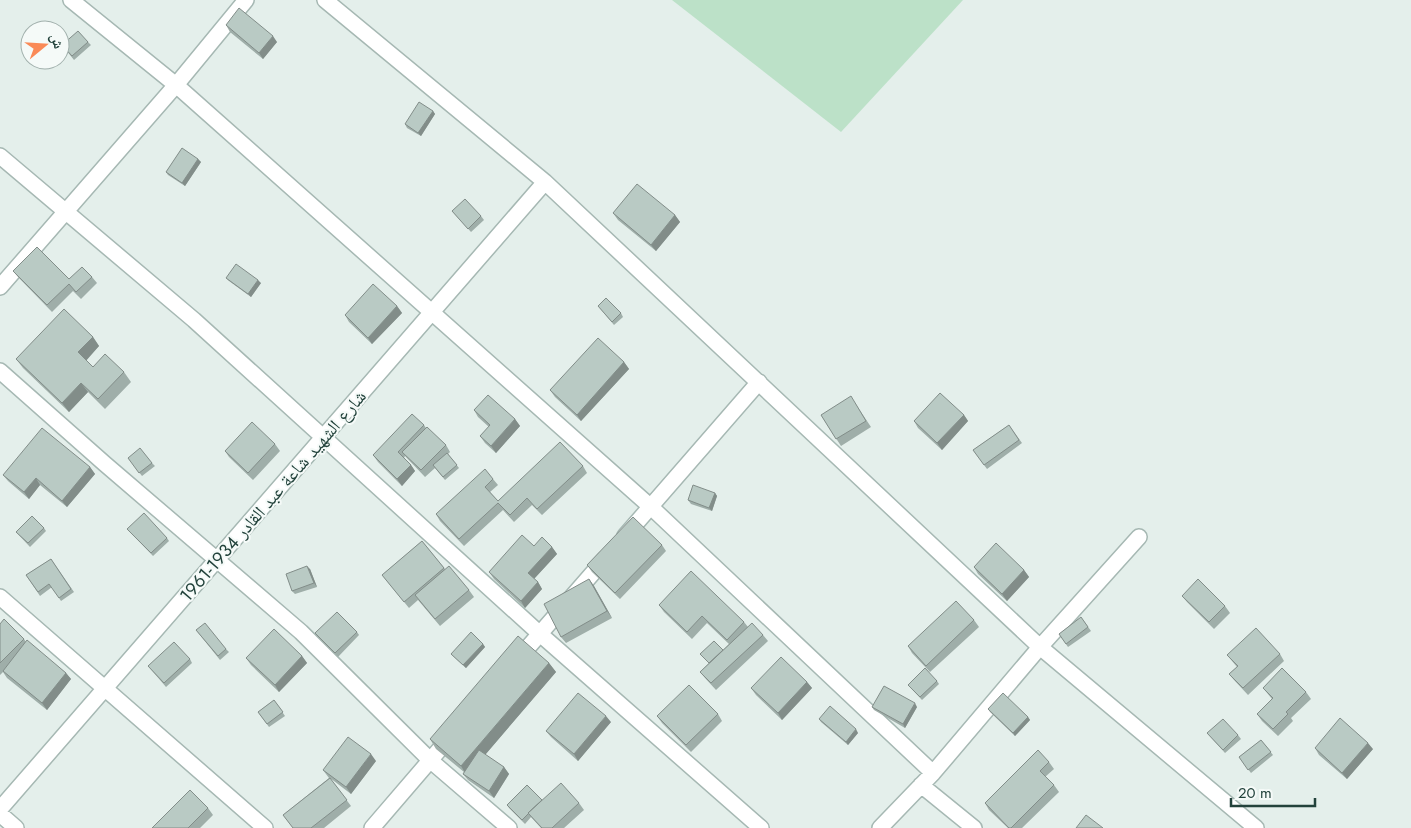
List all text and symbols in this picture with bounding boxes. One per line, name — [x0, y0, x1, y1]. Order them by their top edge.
north arrow — [20, 20, 70, 70]
text: ش — [46, 31, 69, 51]
street label: شارع الشهيد شاعة عبد القادر 1934-1961 — [174, 384, 372, 608]
scale bar — [1231, 776, 1315, 808]
text: 20 m — [1238, 782, 1272, 804]

